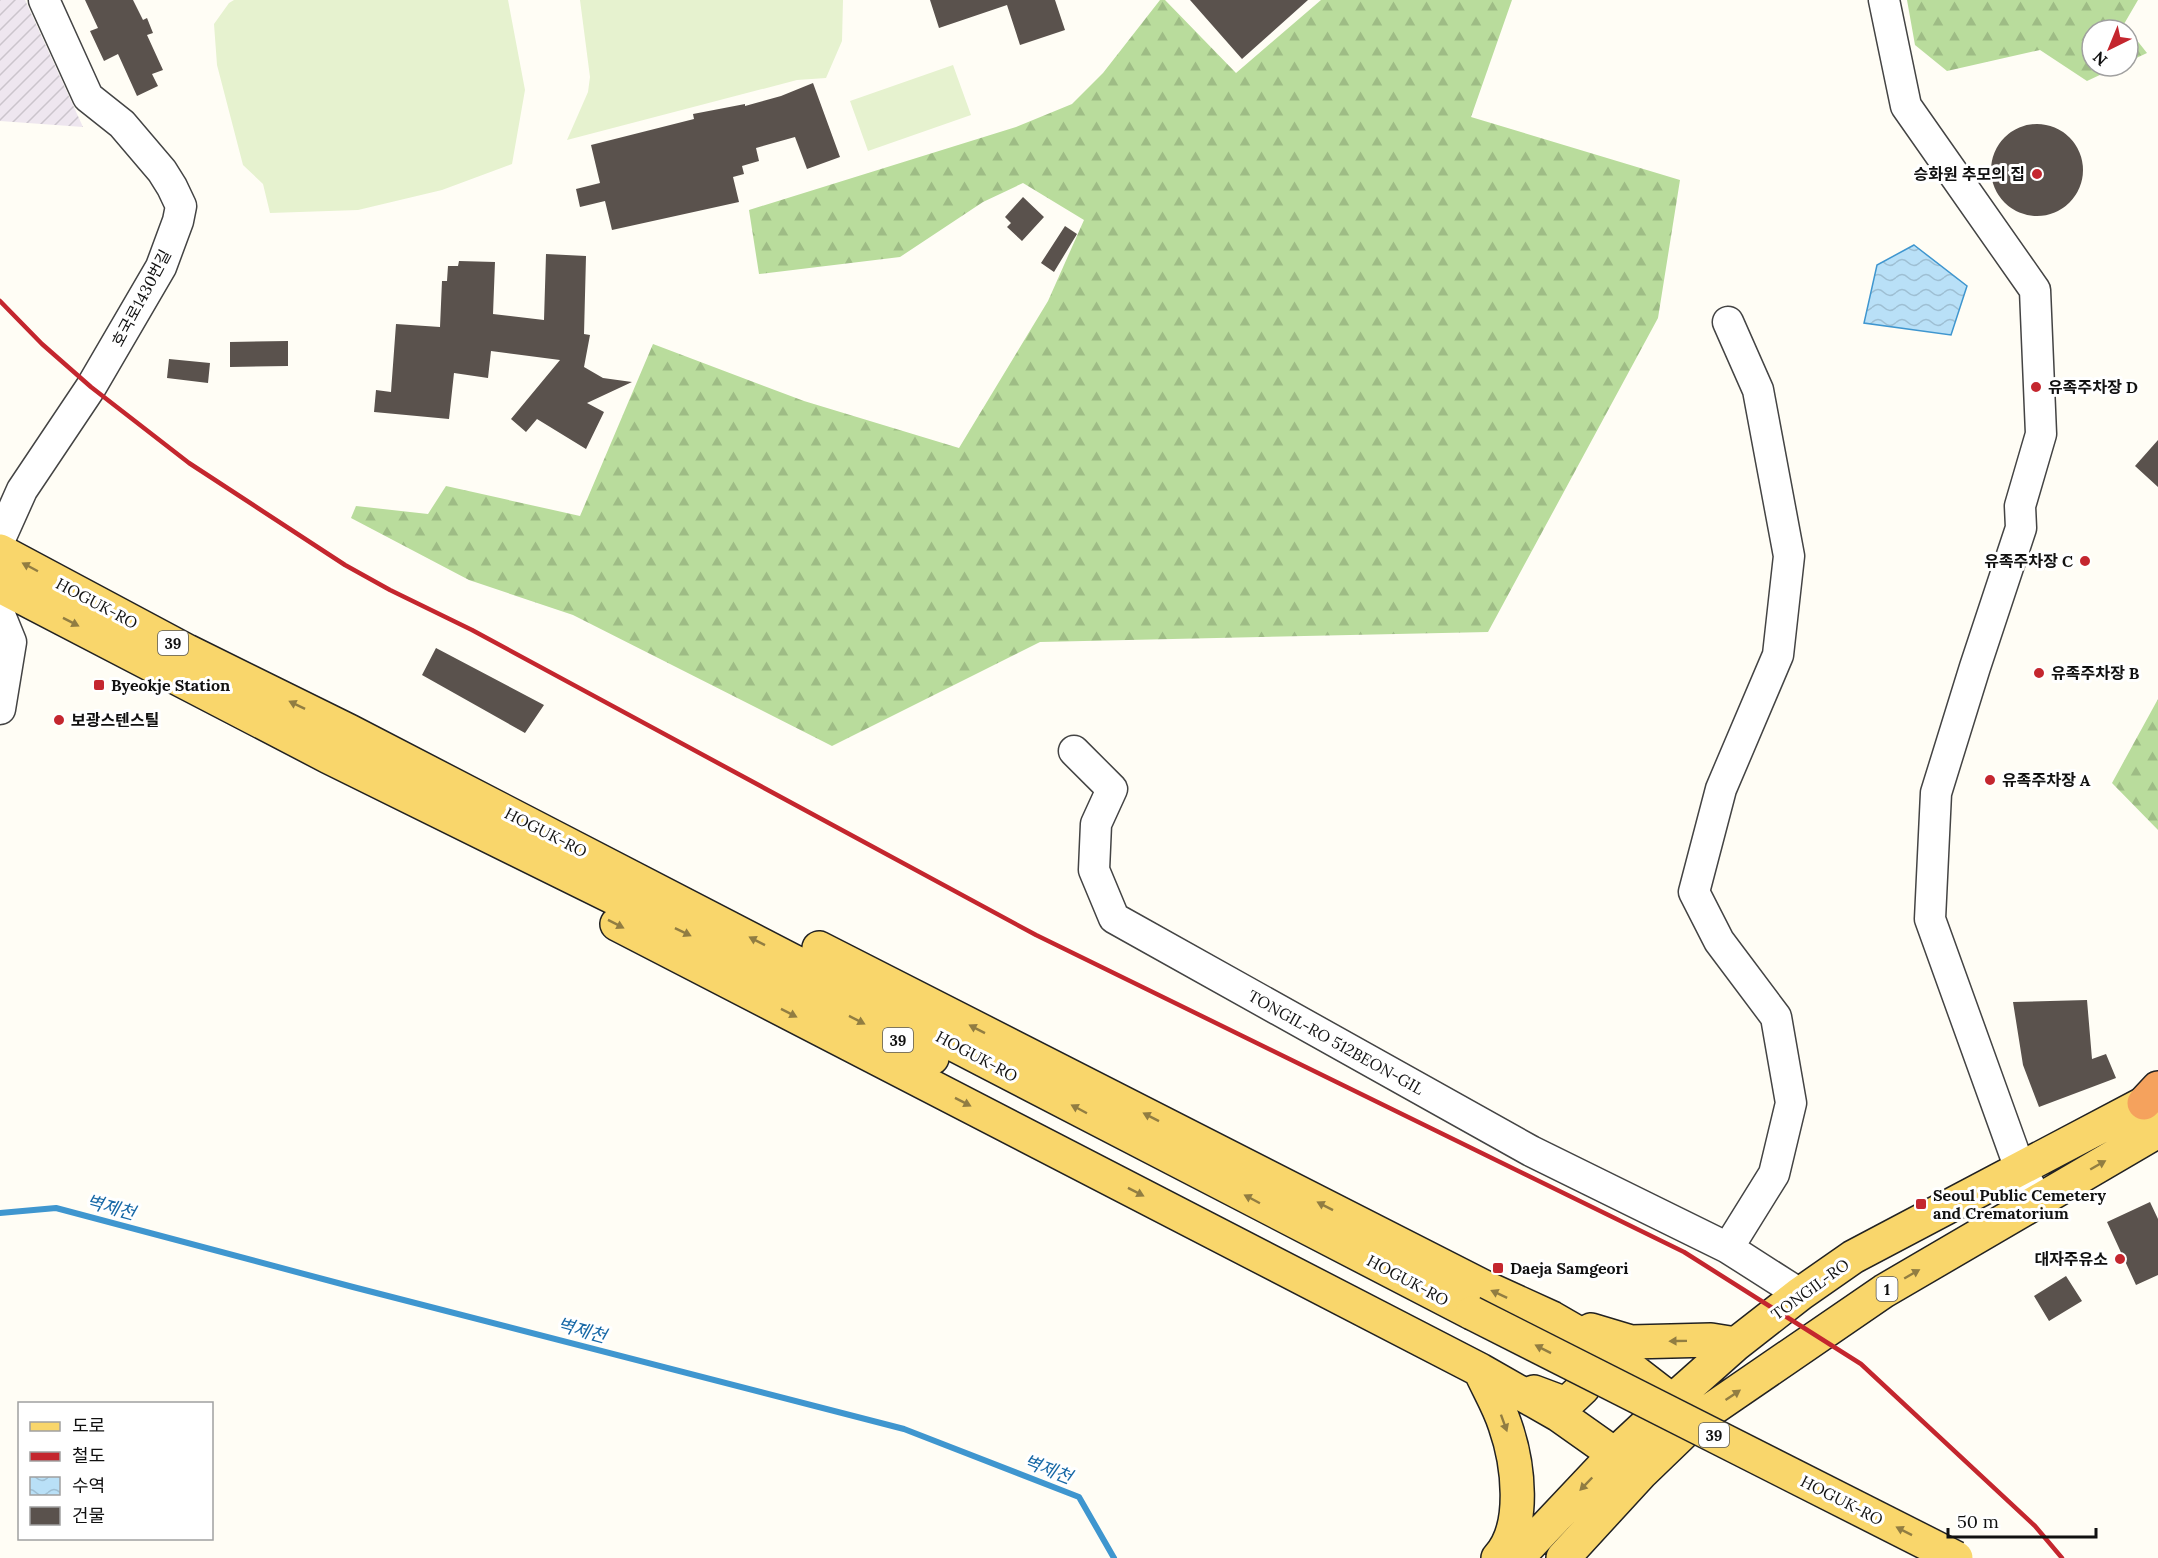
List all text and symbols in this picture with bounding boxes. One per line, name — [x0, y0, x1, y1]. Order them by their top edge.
north arrow — [2080, 18, 2140, 78]
text: N — [2088, 47, 2111, 71]
place label: 승화원 추모의 집 — [1914, 164, 2025, 184]
marker: 승화원 추모의 집 — [2030, 167, 2044, 181]
street label: 호국로1430번길 — [107, 246, 175, 350]
place label: 유족주차장 D — [2048, 377, 2138, 397]
marker: 유족주차장 D — [2029, 380, 2043, 394]
place label: 유족주차장 C — [1984, 551, 2073, 571]
marker: 유족주차장 C — [2078, 554, 2092, 568]
one-way arrow — [22, 562, 39, 572]
street label: HOGUK-RO — [53, 573, 141, 633]
one-way arrow — [62, 618, 79, 627]
road number: 39 — [158, 631, 188, 655]
place label: 유족주차장 B — [2051, 663, 2140, 683]
marker: 유족주차장 B — [2032, 666, 2046, 680]
place label: Byeokje Station — [111, 675, 230, 695]
marker: Byeokje Station — [92, 678, 106, 692]
one-way arrow — [288, 700, 305, 709]
place label: 보광스텐스틸 — [71, 710, 159, 730]
marker: 보광스텐스틸 — [52, 713, 66, 727]
place label: 유족주차장 A — [2002, 770, 2091, 790]
marker: 유족주차장 A — [1983, 773, 1997, 787]
street label: HOGUK-RO — [501, 803, 591, 861]
one-way arrow — [607, 918, 625, 928]
one-way arrow — [675, 927, 692, 937]
one-way arrow — [748, 937, 766, 947]
street label: TONGIL-RO 512BEON-GIL — [1245, 985, 1427, 1099]
one-way arrow — [781, 1008, 798, 1018]
one-way arrow — [849, 1015, 866, 1024]
one-way arrow — [969, 1024, 986, 1033]
street label: HOGUK-RO — [933, 1026, 1021, 1086]
road number: 39 — [883, 1028, 913, 1052]
one-way arrow — [954, 1098, 971, 1107]
one-way arrow — [1070, 1104, 1087, 1114]
one-way arrow — [1142, 1113, 1160, 1123]
one-way arrow — [2090, 1161, 2107, 1171]
place label: Seoul Public Cemetery and Crematorium — [1933, 1185, 2106, 1223]
one-way arrow — [1127, 1187, 1144, 1197]
water label: 벽제천 — [84, 1189, 140, 1225]
one-way arrow — [1243, 1194, 1260, 1204]
marker: Seoul Public Cemetery and Crematorium — [1914, 1197, 1928, 1211]
one-way arrow — [1316, 1201, 1333, 1211]
place label: 대자주유소 — [2034, 1249, 2108, 1269]
street label: HOGUK-RO — [1364, 1250, 1452, 1310]
marker: 대자주유소 — [2113, 1252, 2127, 1266]
street label: TONGIL-RO — [1767, 1254, 1853, 1324]
place label: Daeja Samgeori — [1510, 1258, 1629, 1278]
marker: Daeja Samgeori — [1491, 1261, 1505, 1275]
one-way arrow — [1904, 1269, 1921, 1279]
road number: 1 — [1876, 1277, 1898, 1301]
one-way arrow — [1489, 1289, 1507, 1299]
water label: 벽제천 — [555, 1312, 611, 1348]
one-way arrow — [1669, 1336, 1688, 1346]
one-way arrow — [1534, 1344, 1551, 1354]
one-way arrow — [1725, 1390, 1741, 1401]
legend — [18, 1402, 213, 1540]
text: 도로 — [72, 1414, 105, 1437]
one-way arrow — [1500, 1414, 1509, 1432]
road number: 39 — [1699, 1423, 1729, 1447]
text: 철도 — [72, 1444, 105, 1467]
water label: 벽제천 — [1021, 1449, 1078, 1490]
street label: HOGUK-RO — [1797, 1471, 1887, 1529]
text: 수역 — [72, 1474, 105, 1497]
one-way arrow — [1580, 1476, 1593, 1491]
scale bar — [1948, 1501, 2096, 1539]
text: 건물 — [72, 1504, 105, 1527]
text: 50 m — [1957, 1510, 1999, 1533]
one-way arrow — [1896, 1527, 1913, 1536]

